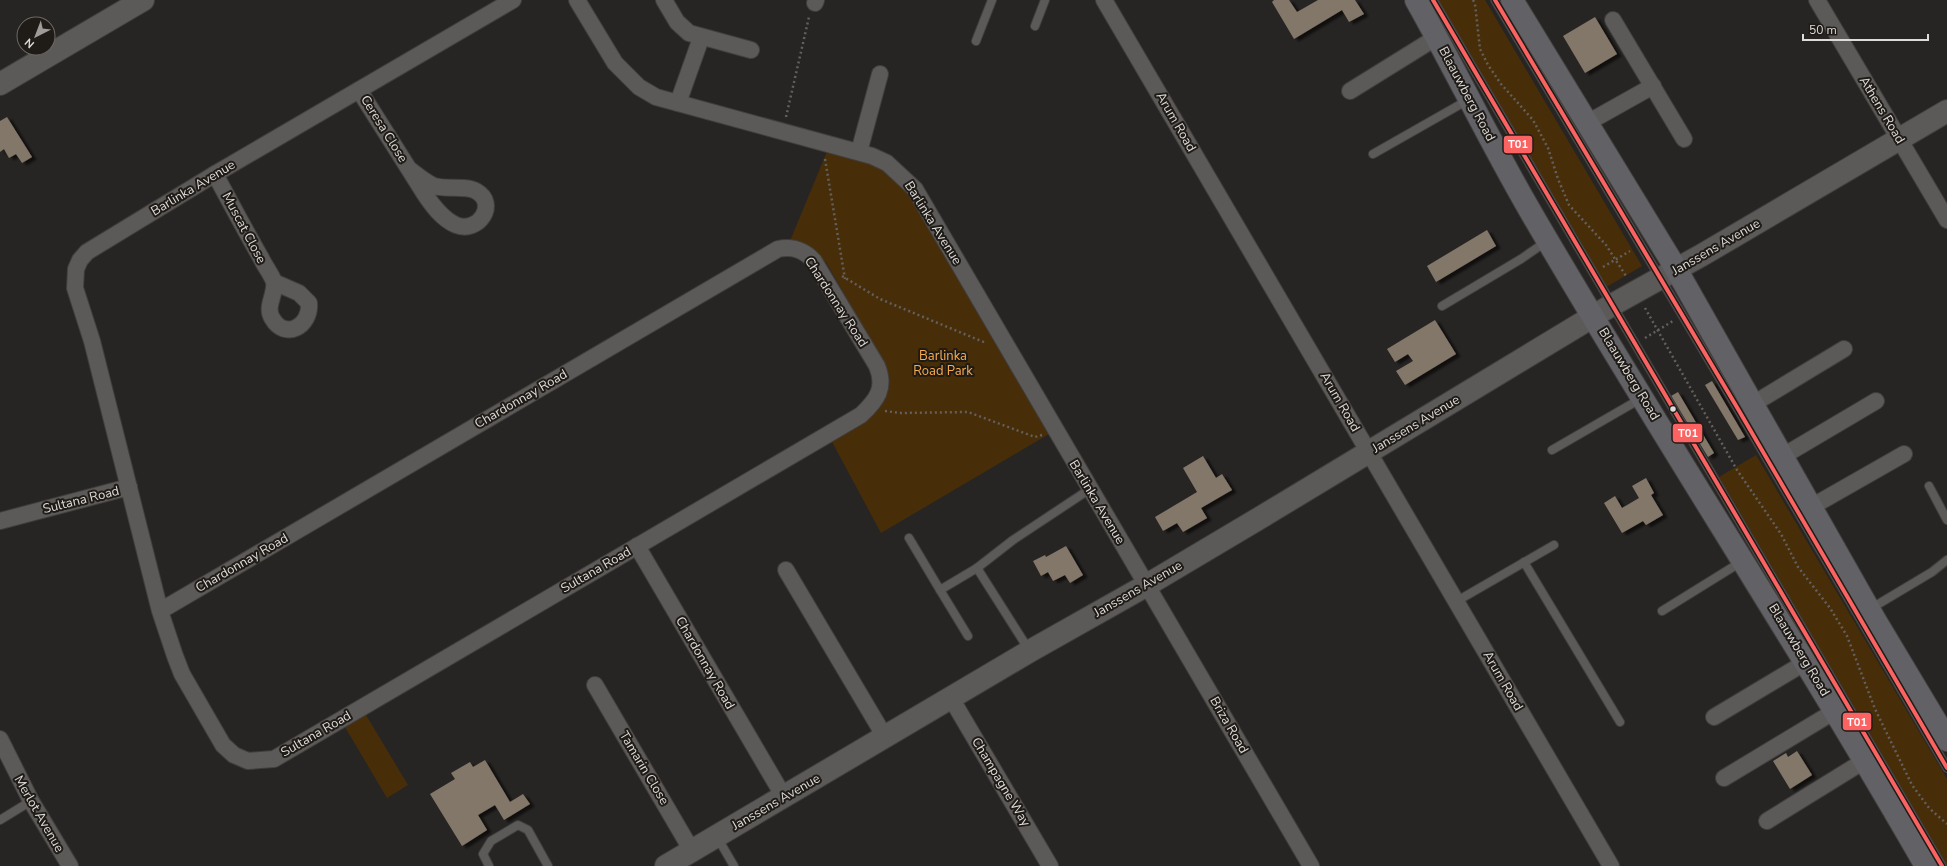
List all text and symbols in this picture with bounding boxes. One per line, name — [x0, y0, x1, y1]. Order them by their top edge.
north arrow — [16, 16, 56, 56]
scale bar — [1803, 16, 1928, 42]
text: 50 m — [1809, 22, 1837, 38]
text: N — [22, 35, 38, 51]
street label: Blaauwberg Road — [1434, 43, 1500, 145]
street label: Athens Road — [1855, 73, 1909, 147]
street label: Arum Road — [1152, 89, 1200, 155]
street label: Ceresa Close — [356, 92, 412, 166]
line badge: T01 — [1503, 135, 1533, 154]
text: T01 — [1508, 137, 1528, 152]
street label: Barlinka Avenue — [147, 156, 239, 220]
street label: Barlinka Avenue — [900, 178, 966, 268]
street label: Muscat Close — [218, 189, 270, 267]
street label: Janssens Avenue — [1668, 214, 1763, 280]
street label: Chardonnay Road — [800, 253, 872, 351]
street label: Blaauwberg Road — [1594, 324, 1664, 424]
park label: Barlinka Road Park — [913, 347, 973, 380]
street label: Chardonnay Road — [471, 365, 571, 433]
street label: Arum Road — [1316, 369, 1364, 435]
street label: Janssens Avenue — [1368, 391, 1463, 458]
unlabelled marker — [1668, 404, 1678, 414]
line badge: T01 — [1672, 423, 1703, 443]
text: T01 — [1678, 426, 1698, 441]
street label: Barlinka Avenue — [1065, 456, 1129, 548]
street label: Sultana Road — [41, 482, 121, 518]
street label: Chardonnay Road — [192, 529, 292, 597]
street label: Sultana Road — [558, 543, 634, 597]
street label: Janssens Avenue — [1090, 556, 1185, 622]
street label: Blaauwberg Road — [1764, 600, 1834, 700]
street label: Chardonnay Road — [671, 613, 739, 713]
street label: Arum Road — [1479, 648, 1527, 714]
street label: Briza Road — [1205, 693, 1253, 757]
street label: Sultana Road — [278, 707, 354, 761]
line badge: T01 — [1842, 712, 1872, 731]
text: T01 — [1847, 715, 1867, 730]
street label: Tamarin Close — [615, 728, 673, 808]
street label: Champagne Way — [967, 734, 1035, 830]
street label: Janssens Avenue — [728, 769, 823, 835]
street label: Merlot Avenue — [10, 772, 68, 856]

